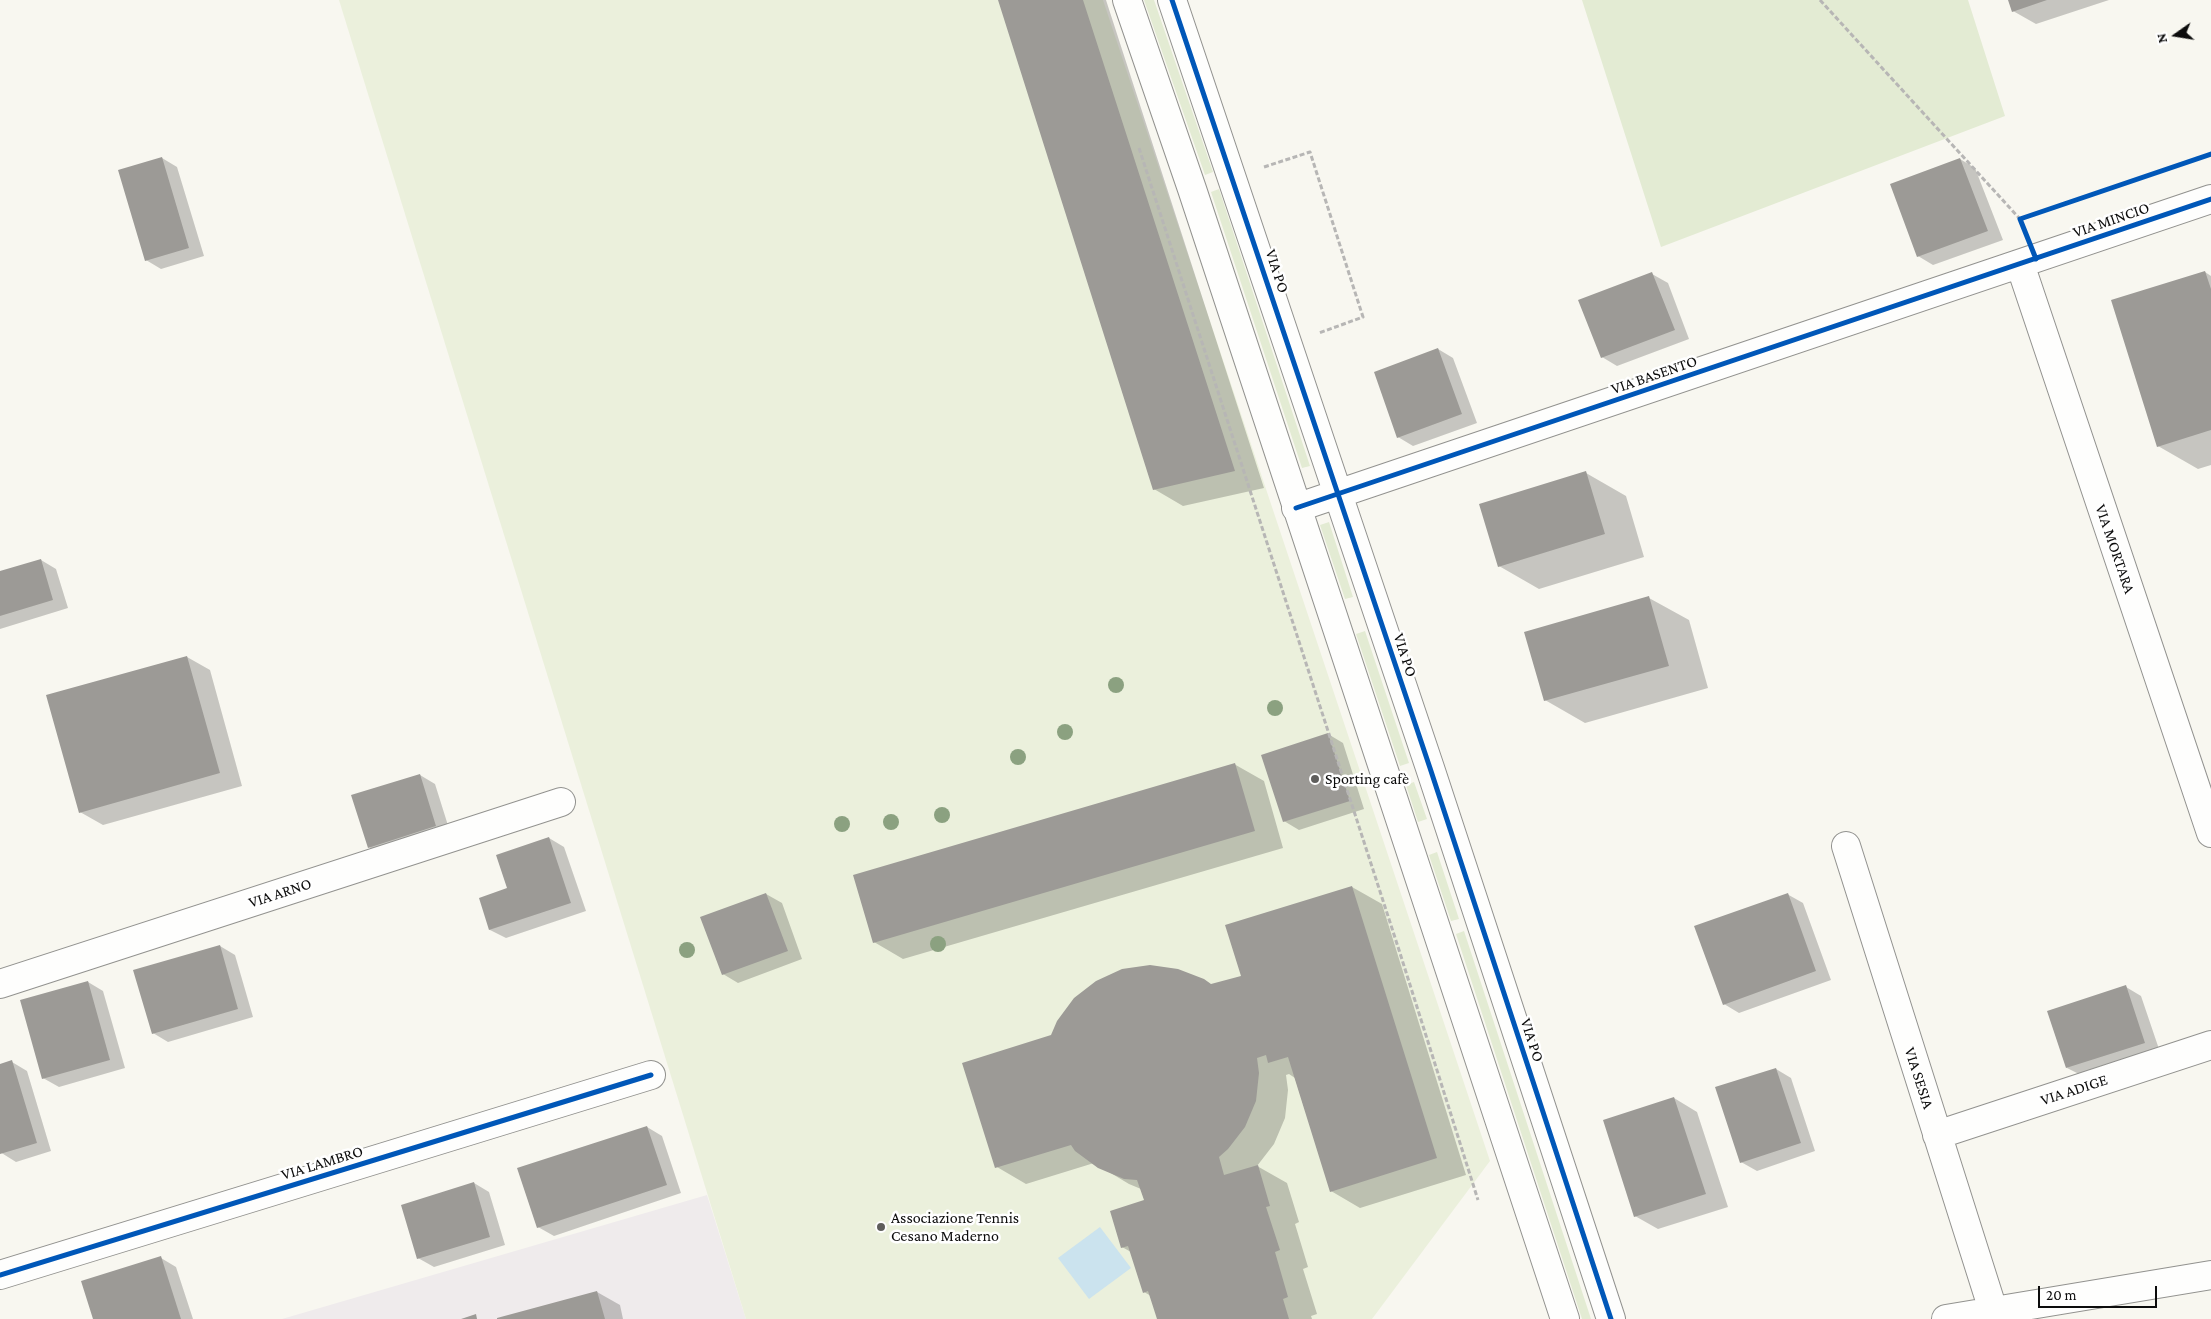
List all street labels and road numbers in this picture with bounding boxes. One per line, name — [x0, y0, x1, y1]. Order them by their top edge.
street label: VIA MINCIO — [2070, 198, 2152, 242]
street label: VIA PO — [1261, 247, 1293, 295]
street label: VIA BASENTO — [1608, 351, 1700, 399]
street label: VIA MORTARA — [2091, 502, 2139, 596]
street label: VIA PO — [1389, 631, 1421, 679]
street label: VIA ARNO — [246, 874, 314, 912]
street label: VIA PO — [1516, 1016, 1548, 1064]
street label: VIA SESIA — [1900, 1045, 1938, 1111]
street label: VIA ADIGE — [2038, 1070, 2110, 1110]
street label: VIA LAMBRO — [279, 1141, 365, 1185]

